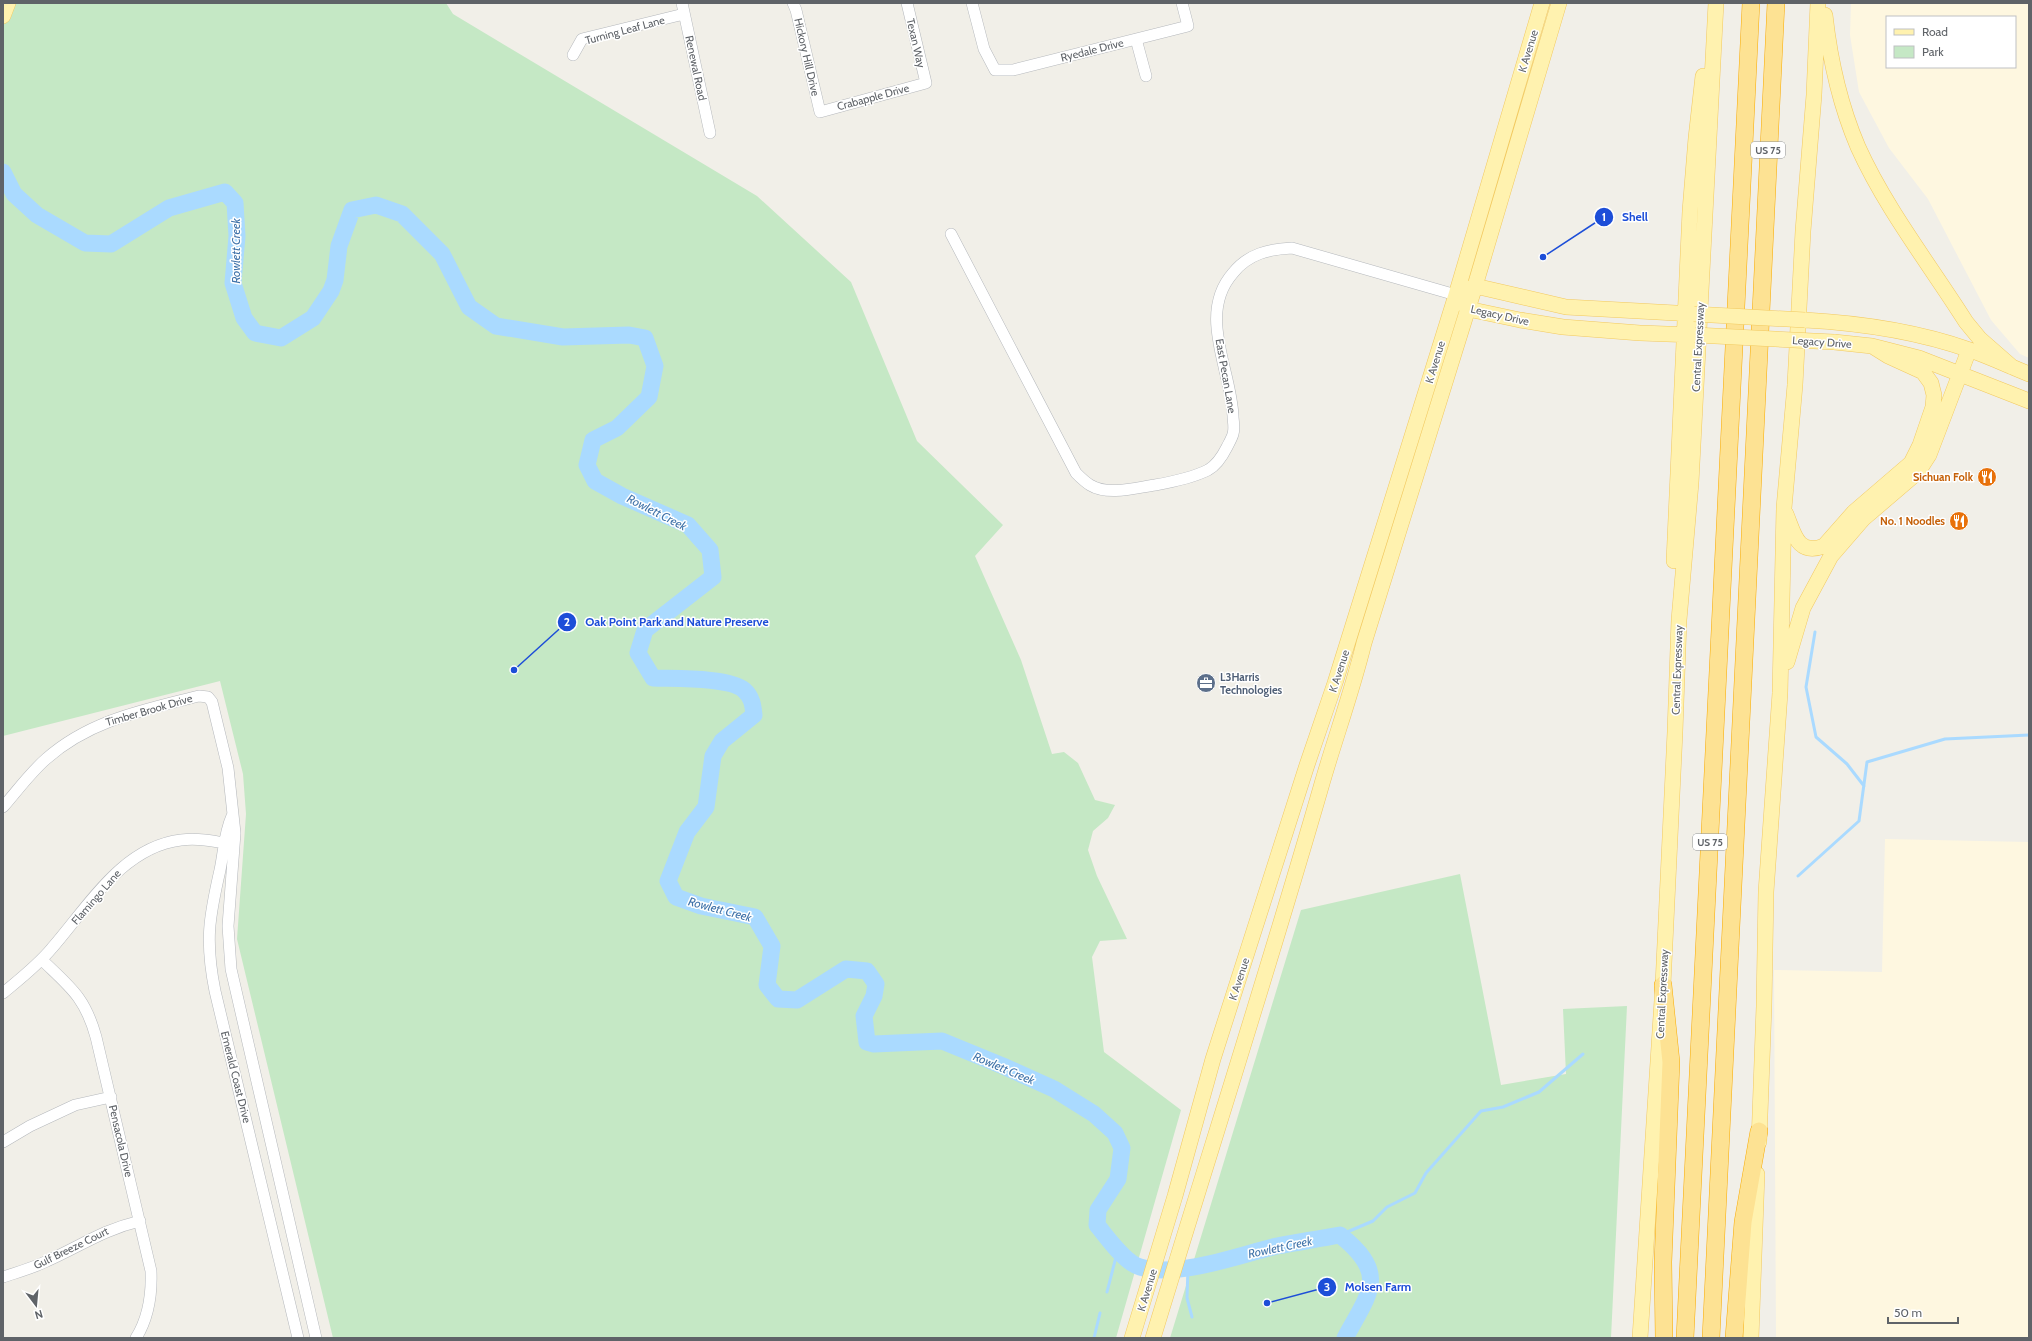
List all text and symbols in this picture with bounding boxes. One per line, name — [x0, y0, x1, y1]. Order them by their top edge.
street label: Turning Leaf Lane — [584, 13, 667, 47]
legend — [1886, 16, 2016, 68]
street label: Hickory Hill Drive — [791, 17, 823, 98]
street label: Texan Way — [904, 17, 929, 69]
text: Road — [1922, 24, 1948, 39]
street label: K Avenue — [1515, 28, 1541, 74]
street label: Renewal Road — [682, 34, 710, 102]
street label: Ryedale Drive — [1059, 35, 1125, 65]
text: Park — [1922, 44, 1944, 59]
street label: Crabapple Drive — [835, 81, 911, 113]
road number: US 75 — [1751, 142, 1785, 158]
callout: Shell — [1594, 205, 1656, 229]
text: 1 — [1602, 209, 1606, 224]
text: Shell — [1622, 209, 1648, 224]
water label: Rowlett Creek — [228, 218, 243, 284]
street label: Legacy Drive — [1469, 301, 1531, 329]
street label: Central Expressway — [1689, 301, 1707, 392]
street label: Legacy Drive — [1792, 333, 1853, 351]
street label: East Pecan Lane — [1213, 338, 1239, 415]
street label: K Avenue — [1422, 339, 1448, 385]
restaurant icon: Sichuan Folk — [1976, 466, 1998, 488]
place label: Sichuan Folk — [1913, 470, 1974, 484]
water label: Rowlett Creek — [625, 491, 690, 534]
restaurant icon: No. 1 Noodles — [1948, 510, 1970, 532]
place label: No. 1 Noodles — [1880, 514, 1945, 528]
callout: Oak Point Park and Nature Preserve — [557, 610, 776, 634]
text: 2 — [564, 614, 570, 629]
text: Oak Point Park and Nature Preserve — [585, 614, 769, 629]
street label: Central Expressway — [1668, 624, 1686, 715]
street label: K Avenue — [1326, 648, 1353, 694]
place label: L3Harris Technologies — [1220, 670, 1283, 697]
office icon: L3Harris Technologies — [1195, 672, 1217, 694]
street label: Timber Brook Drive — [104, 691, 194, 729]
road number: US 75 — [1693, 834, 1727, 850]
street label: Flamingo Lane — [68, 866, 124, 927]
water label: Rowlett Creek — [687, 893, 754, 925]
street label: Central Expressway — [1653, 948, 1671, 1039]
street label: K Avenue — [1226, 956, 1253, 1002]
street label: Emerald Coast Drive — [218, 1029, 254, 1125]
water label: Rowlett Creek — [971, 1048, 1038, 1088]
street label: Pensacola Drive — [106, 1103, 136, 1179]
street label: Gulf Breeze Court — [31, 1224, 111, 1272]
water label: Rowlett Creek — [1247, 1233, 1314, 1261]
street label: K Avenue — [1134, 1267, 1160, 1313]
callout: Molsen Farm — [1317, 1275, 1420, 1299]
text: 3 — [1324, 1279, 1330, 1294]
text: Molsen Farm — [1345, 1279, 1411, 1294]
north arrow — [16, 1285, 56, 1325]
scale bar — [1888, 1299, 1958, 1325]
text: 50 m — [1894, 1305, 1922, 1320]
text: N — [33, 1307, 44, 1322]

